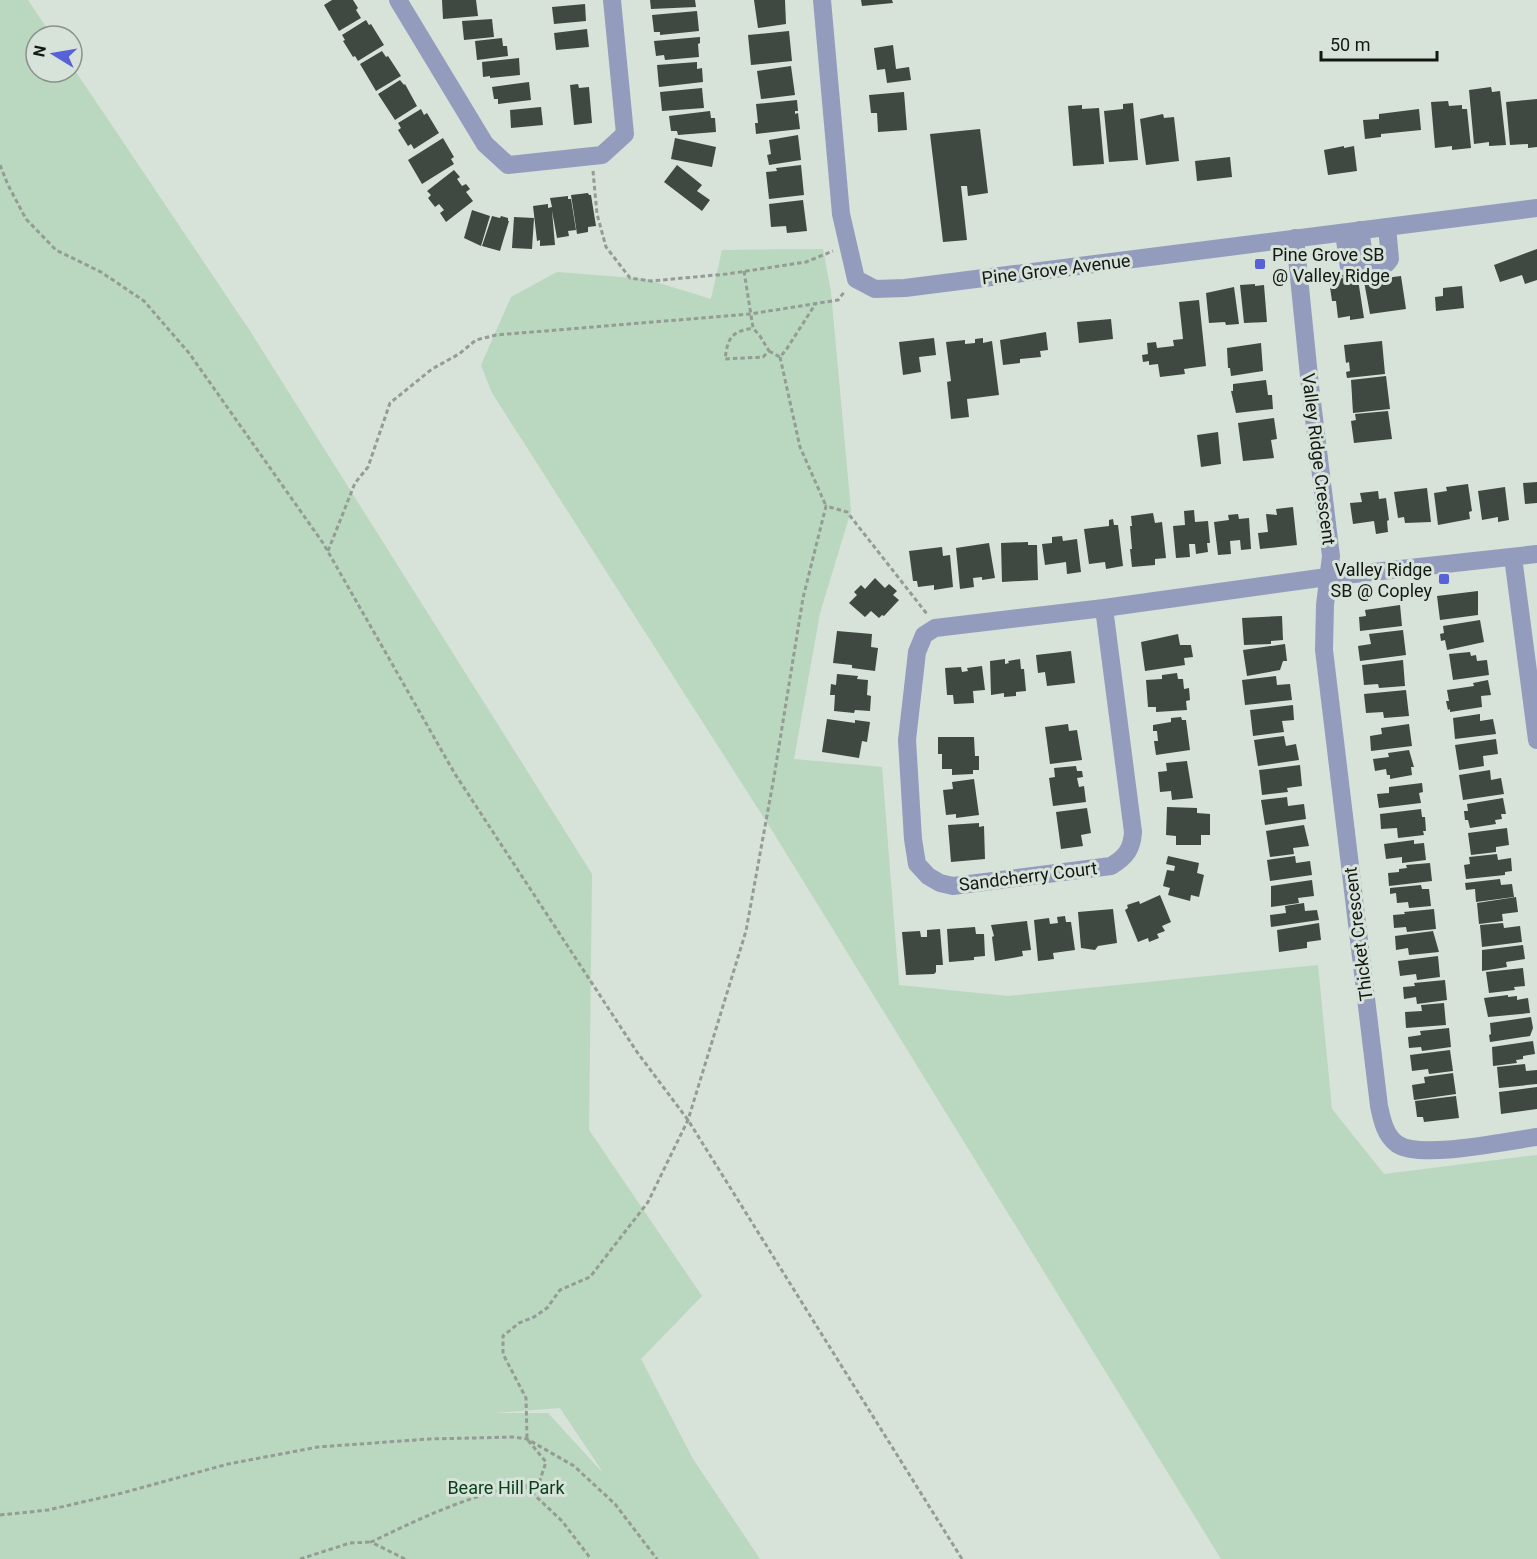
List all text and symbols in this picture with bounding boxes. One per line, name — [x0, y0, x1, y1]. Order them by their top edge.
north arrow — [24, 24, 84, 84]
scale bar — [1321, 24, 1436, 62]
text: 50 m — [1330, 34, 1370, 55]
text: N — [29, 44, 50, 59]
place label: Pine Grove SB @ Valley Ridge — [1272, 244, 1390, 286]
street label: Pine Grove Avenue — [981, 249, 1131, 289]
marker: Pine Grove SB @ Valley Ridge — [1253, 257, 1267, 271]
street label: Valley Ridge Crescent — [1298, 372, 1340, 546]
place label: Valley Ridge SB @ Copley — [1331, 559, 1432, 601]
marker: Valley Ridge SB @ Copley — [1437, 572, 1451, 586]
street label: Sandcherry Court — [958, 857, 1098, 895]
street label: Thicket Crescent — [1339, 866, 1377, 1002]
park label: Beare Hill Park — [447, 1477, 565, 1498]

